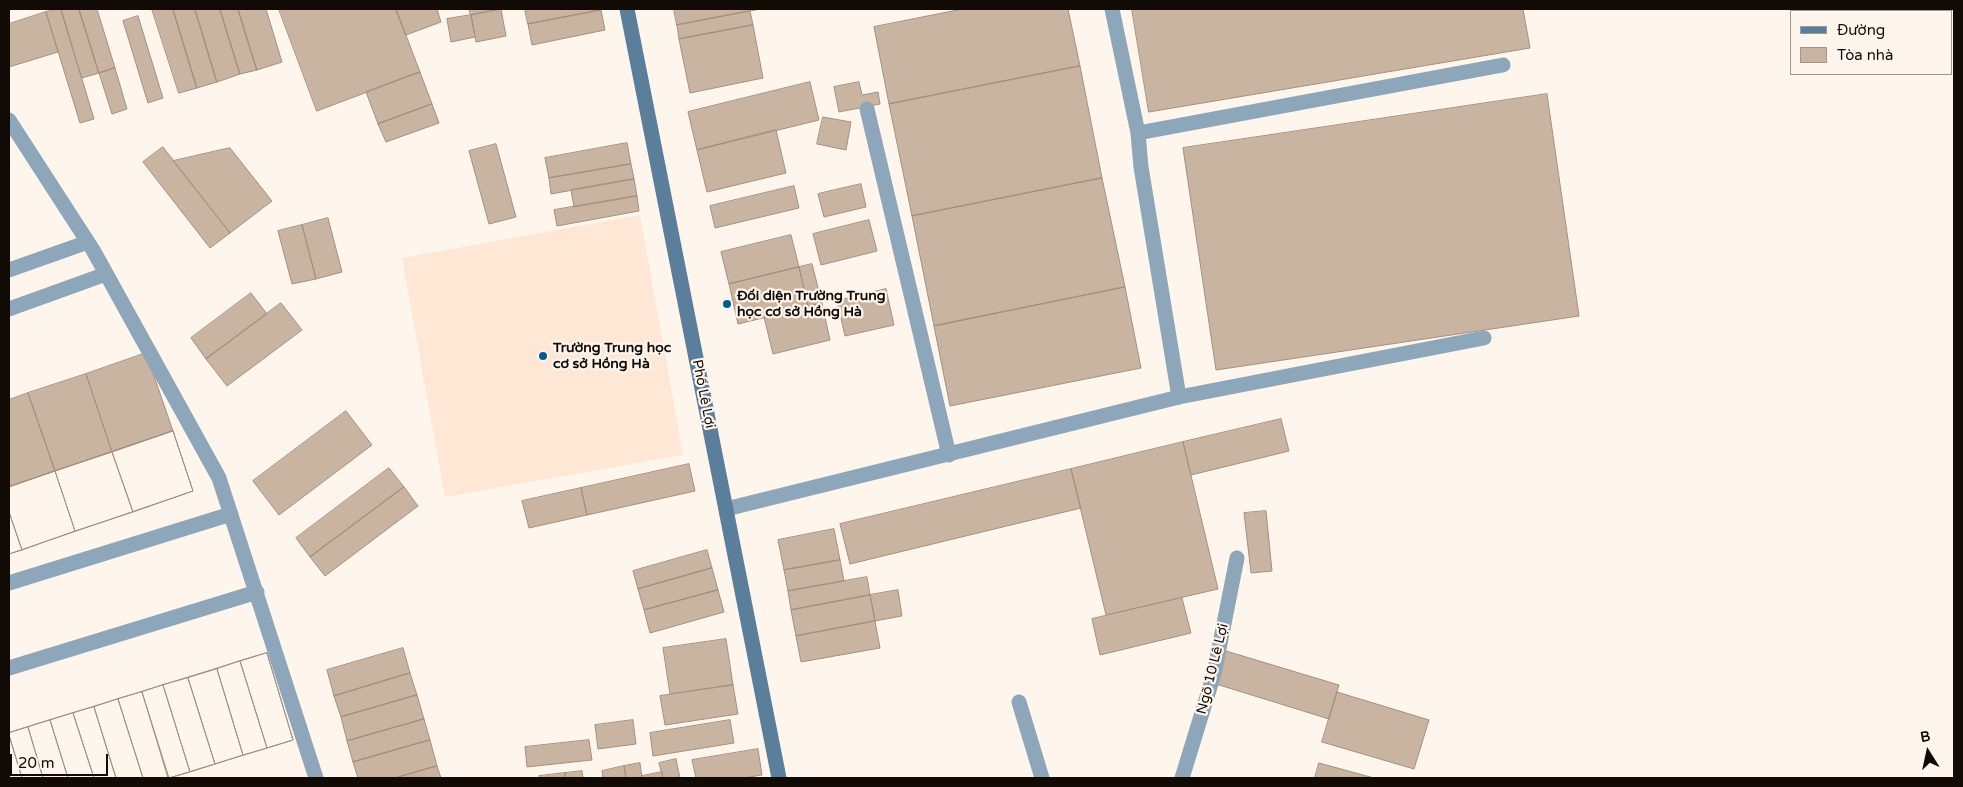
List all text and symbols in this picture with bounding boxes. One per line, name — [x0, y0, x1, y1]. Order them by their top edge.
legend — [1790, 10, 1953, 75]
text: Đường — [1837, 21, 1885, 39]
text: Tòa nhà — [1837, 46, 1893, 64]
place label: Đối diện Trường Trung học cơ sở Hồng Hà — [737, 288, 886, 321]
marker: Đối diện Trường Trung học cơ sở Hồng Hà — [721, 298, 733, 310]
place label: Trường Trung học cơ sở Hồng Hà — [553, 340, 671, 372]
marker: Trường Trung học cơ sở Hồng Hà — [537, 350, 549, 362]
street label: Phố Lê Lợi — [688, 358, 718, 430]
street label: Ngõ 10 Lê Lợi — [1194, 622, 1232, 716]
north arrow — [1903, 727, 1953, 777]
text: B — [1919, 728, 1932, 746]
scale bar — [12, 744, 110, 776]
text: 20 m — [18, 754, 55, 772]

